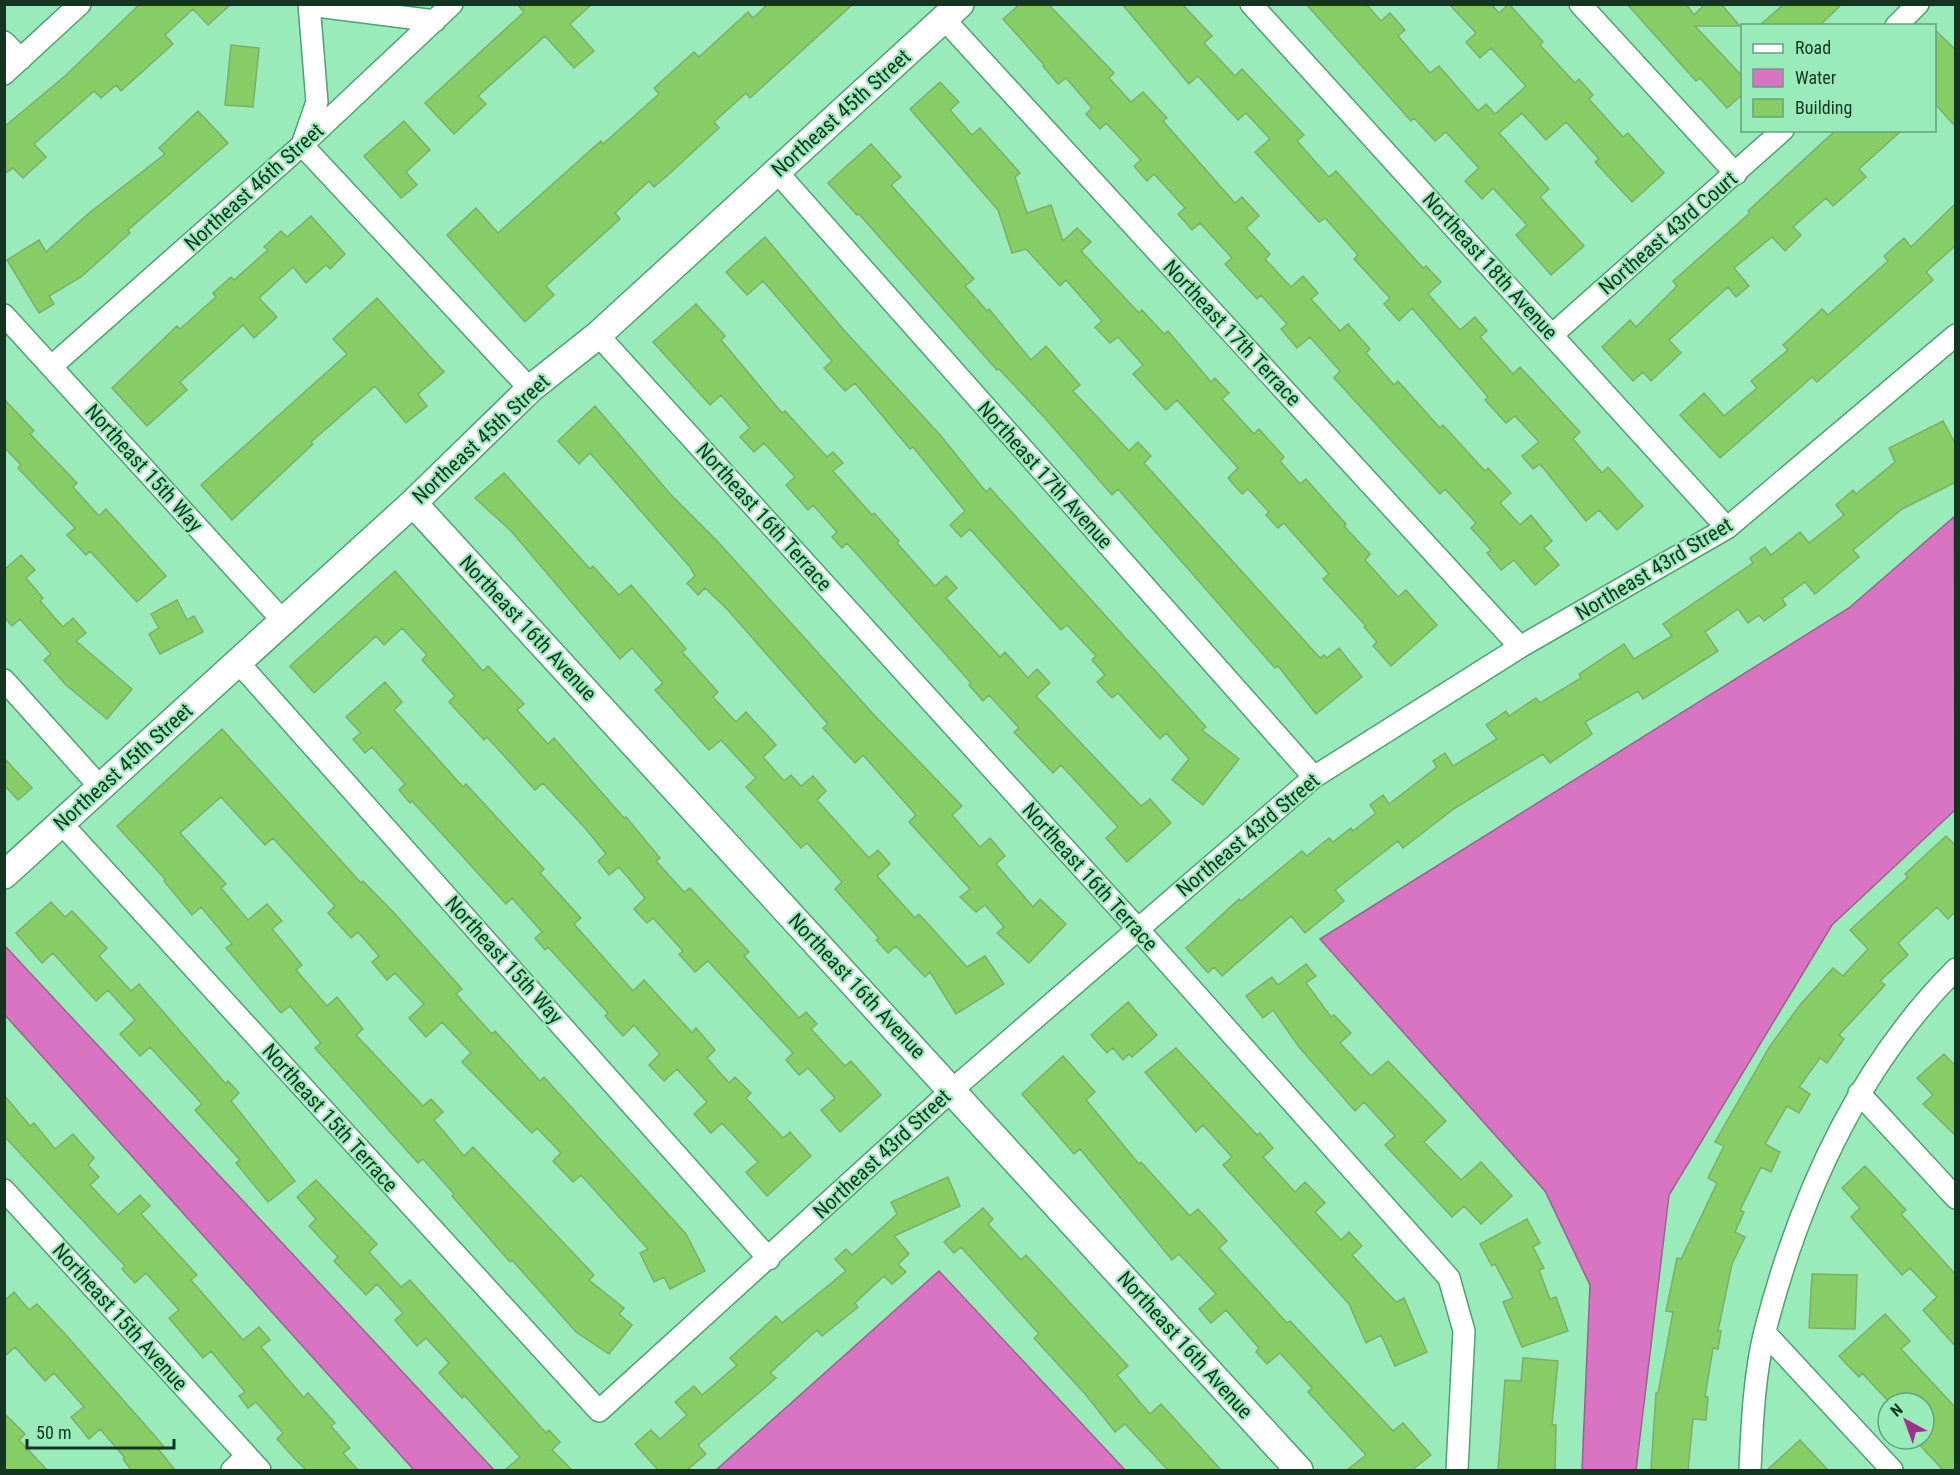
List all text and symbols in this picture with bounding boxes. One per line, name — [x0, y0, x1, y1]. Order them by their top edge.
legend — [1741, 24, 1936, 132]
text: Road — [1795, 37, 1831, 58]
street label: Northeast 45th Street — [767, 44, 915, 182]
text: Water — [1795, 67, 1837, 88]
text: Building — [1795, 97, 1852, 118]
street label: Northeast 46th Street — [180, 118, 328, 256]
street label: Northeast 43rd Court — [1594, 166, 1742, 300]
street label: Northeast 18th Avenue — [1418, 187, 1562, 345]
street label: Northeast 17th Terrace — [1158, 255, 1306, 411]
street label: Northeast 45th Street — [408, 369, 554, 509]
street label: Northeast 17th Avenue — [973, 396, 1117, 554]
street label: Northeast 15th Way — [80, 399, 208, 537]
street label: Northeast 16th Terrace — [691, 438, 837, 596]
street label: Northeast 43rd Street — [1571, 513, 1737, 625]
street label: Northeast 16th Avenue — [455, 550, 602, 706]
street label: Northeast 45th Street — [49, 698, 197, 836]
street label: Northeast 43rd Street — [1172, 768, 1324, 902]
street label: Northeast 16th Terrace — [1017, 798, 1163, 956]
street label: Northeast 15th Way — [440, 891, 568, 1029]
street label: Northeast 16th Avenue — [784, 908, 931, 1064]
street label: Northeast 15th Terrace — [257, 1039, 403, 1197]
street label: Northeast 43rd Street — [808, 1084, 956, 1224]
street label: Northeast 15th Avenue — [48, 1238, 192, 1396]
street label: Northeast 16th Avenue — [1113, 1266, 1257, 1424]
north arrow — [1876, 1391, 1936, 1451]
text: N — [1887, 1400, 1906, 1420]
scale bar — [27, 1412, 174, 1450]
text: 50 m — [36, 1422, 71, 1443]

